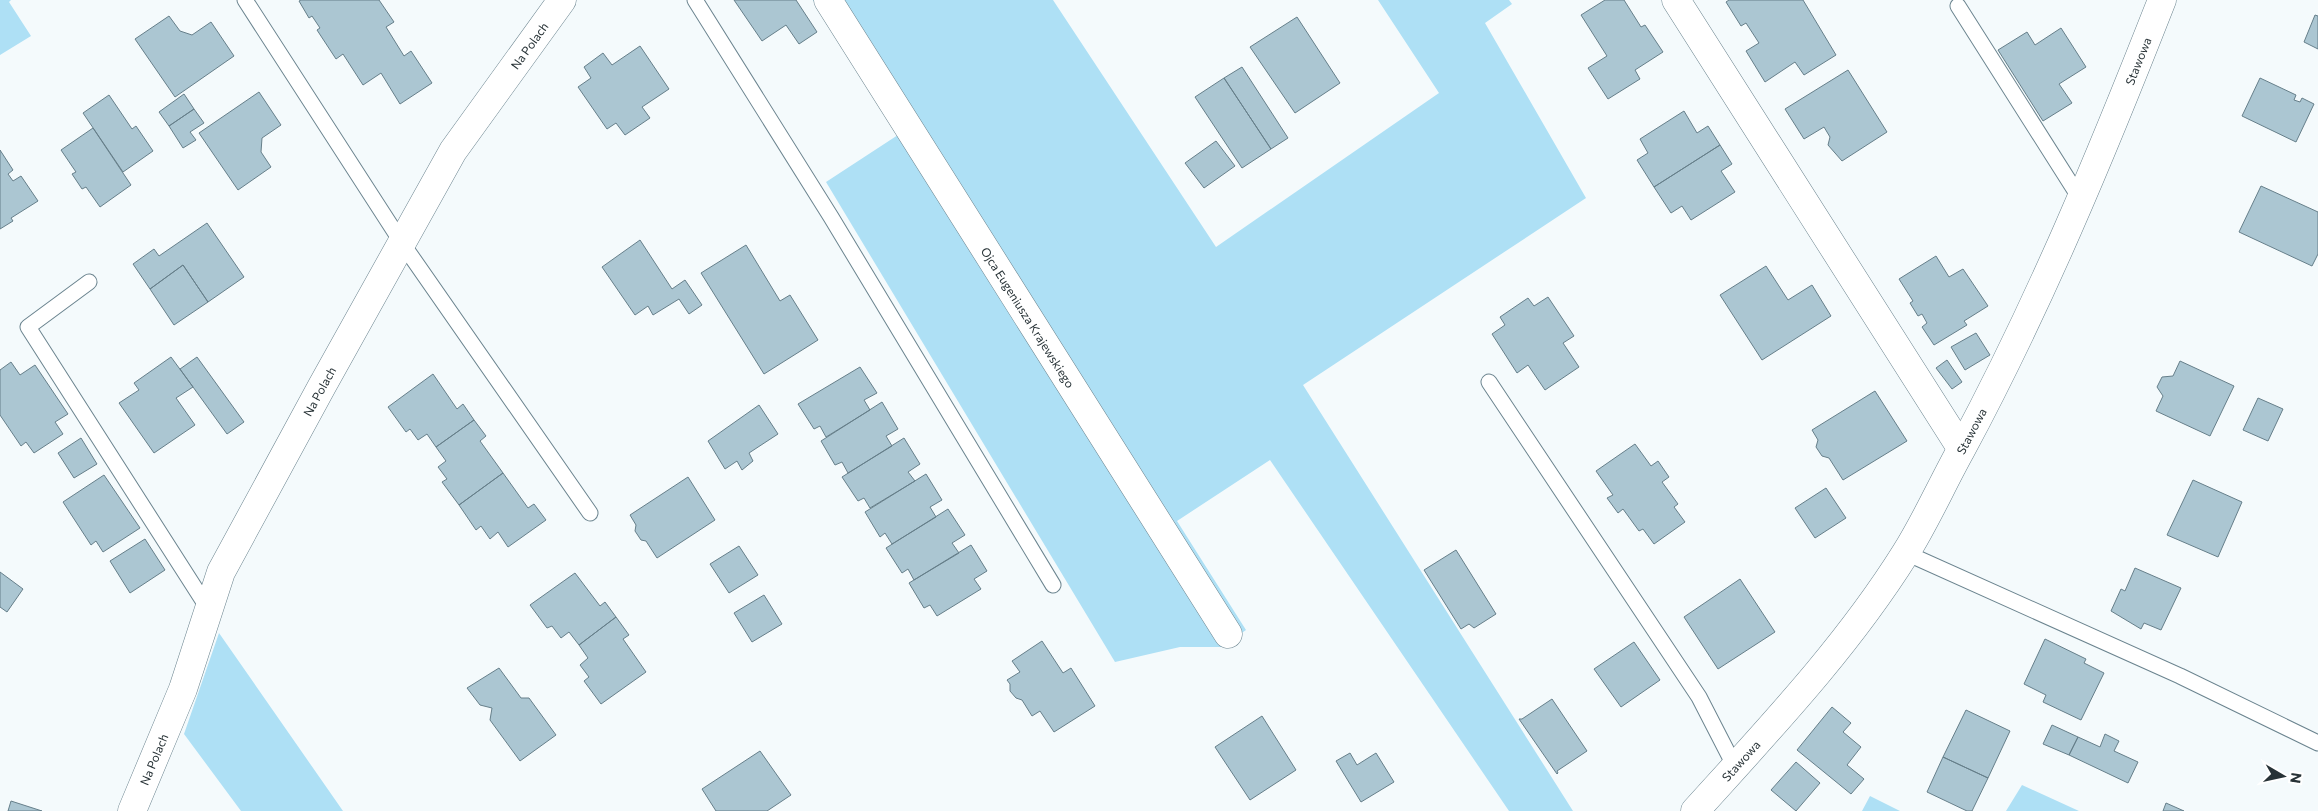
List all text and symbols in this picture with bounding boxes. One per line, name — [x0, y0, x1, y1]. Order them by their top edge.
street label: Na Polach — [508, 19, 551, 72]
street label: Stawowa — [2122, 35, 2154, 87]
street label: Ojca Eugeniusza Krajewskiego — [979, 244, 1078, 390]
street label: Na Polach — [300, 364, 338, 418]
street label: Stawowa — [1953, 406, 1989, 457]
street label: Na Polach — [137, 732, 171, 787]
street label: Stawowa — [1719, 737, 1763, 784]
north arrow — [2258, 751, 2308, 801]
text: N — [2287, 772, 2306, 785]

